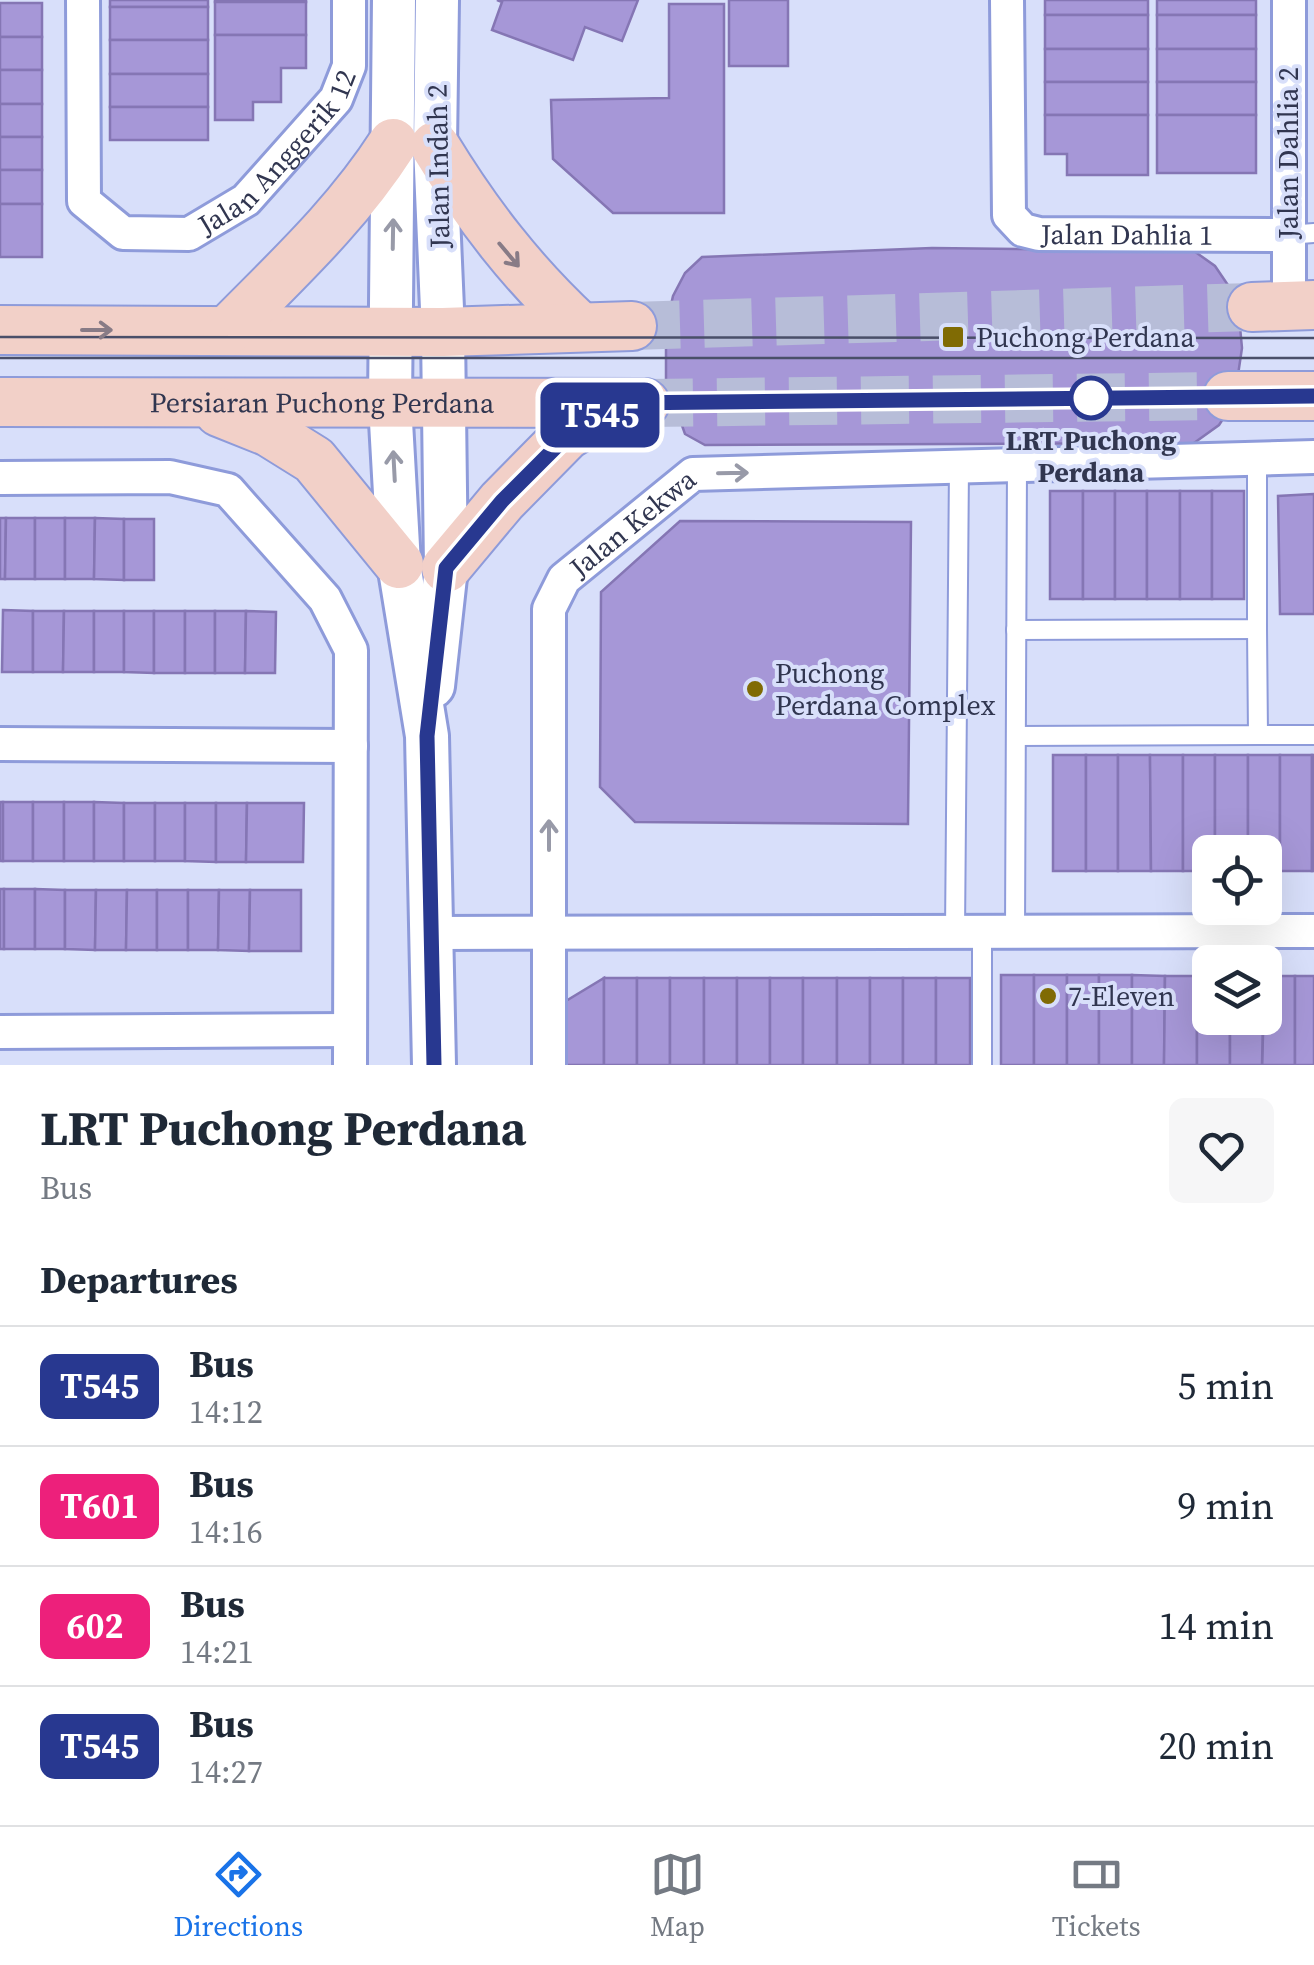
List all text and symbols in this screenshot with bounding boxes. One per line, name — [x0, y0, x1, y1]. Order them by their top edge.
street label: Jalan Anggerik 12 — [190, 64, 365, 244]
street label: Jalan Dahlia 2 — [1269, 67, 1307, 240]
street label: Jalan Indah 2 — [418, 84, 458, 249]
street label: Jalan Dahlia 1 — [1040, 215, 1213, 254]
one-way arrow — [383, 218, 402, 250]
one-way arrow — [498, 242, 520, 268]
place label: Puchong Perdana — [976, 318, 1196, 356]
one-way arrow — [81, 321, 113, 340]
marker: Puchong Perdana — [940, 324, 966, 350]
marker: LRT Puchong Perdana — [1070, 377, 1112, 419]
line badge: T545 — [530, 382, 670, 448]
street label: Persiaran Puchong Perdana — [150, 383, 495, 422]
text: T545 — [560, 391, 640, 439]
place label: LRT Puchong Perdana — [1006, 421, 1176, 491]
one-way arrow — [384, 450, 403, 482]
street label: Jalan Kekwa — [561, 460, 704, 587]
one-way arrow — [716, 464, 748, 482]
place label: Puchong Perdana Complex — [775, 654, 996, 724]
marker: Puchong Perdana Complex — [744, 678, 766, 700]
one-way arrow — [540, 819, 558, 852]
map controls — [1192, 835, 1282, 1035]
button: locate — [1192, 835, 1282, 925]
button: layers — [1192, 945, 1282, 1035]
place label: 7-Eleven — [1068, 977, 1175, 1015]
marker: 7-Eleven — [1037, 985, 1059, 1007]
text: LRT Puchong Perdana — [40, 1095, 526, 1161]
button: heart — [1169, 1098, 1274, 1203]
text: Bus — [40, 1166, 92, 1210]
text: Departures — [40, 1254, 238, 1306]
text: Bus — [189, 1338, 254, 1390]
text: 5 min — [1178, 1360, 1274, 1412]
text: T545 — [60, 1362, 139, 1410]
text: 14:12 — [189, 1390, 263, 1434]
text: Bus — [189, 1458, 254, 1510]
text: 9 min — [1178, 1480, 1274, 1532]
text: T601 — [60, 1482, 139, 1530]
text: 14:16 — [189, 1510, 263, 1554]
text: Bus — [180, 1578, 245, 1630]
text: 14 min — [1159, 1600, 1274, 1652]
text: 602 — [67, 1602, 123, 1650]
text: 14:21 — [180, 1630, 254, 1674]
text: Bus — [189, 1698, 254, 1750]
text: 20 min — [1159, 1720, 1274, 1772]
text: T545 — [60, 1722, 139, 1770]
text: 14:27 — [189, 1750, 263, 1794]
tab: Directions — [173, 1847, 303, 1945]
tab: Map — [650, 1847, 705, 1945]
tab: Tickets — [1052, 1847, 1141, 1945]

